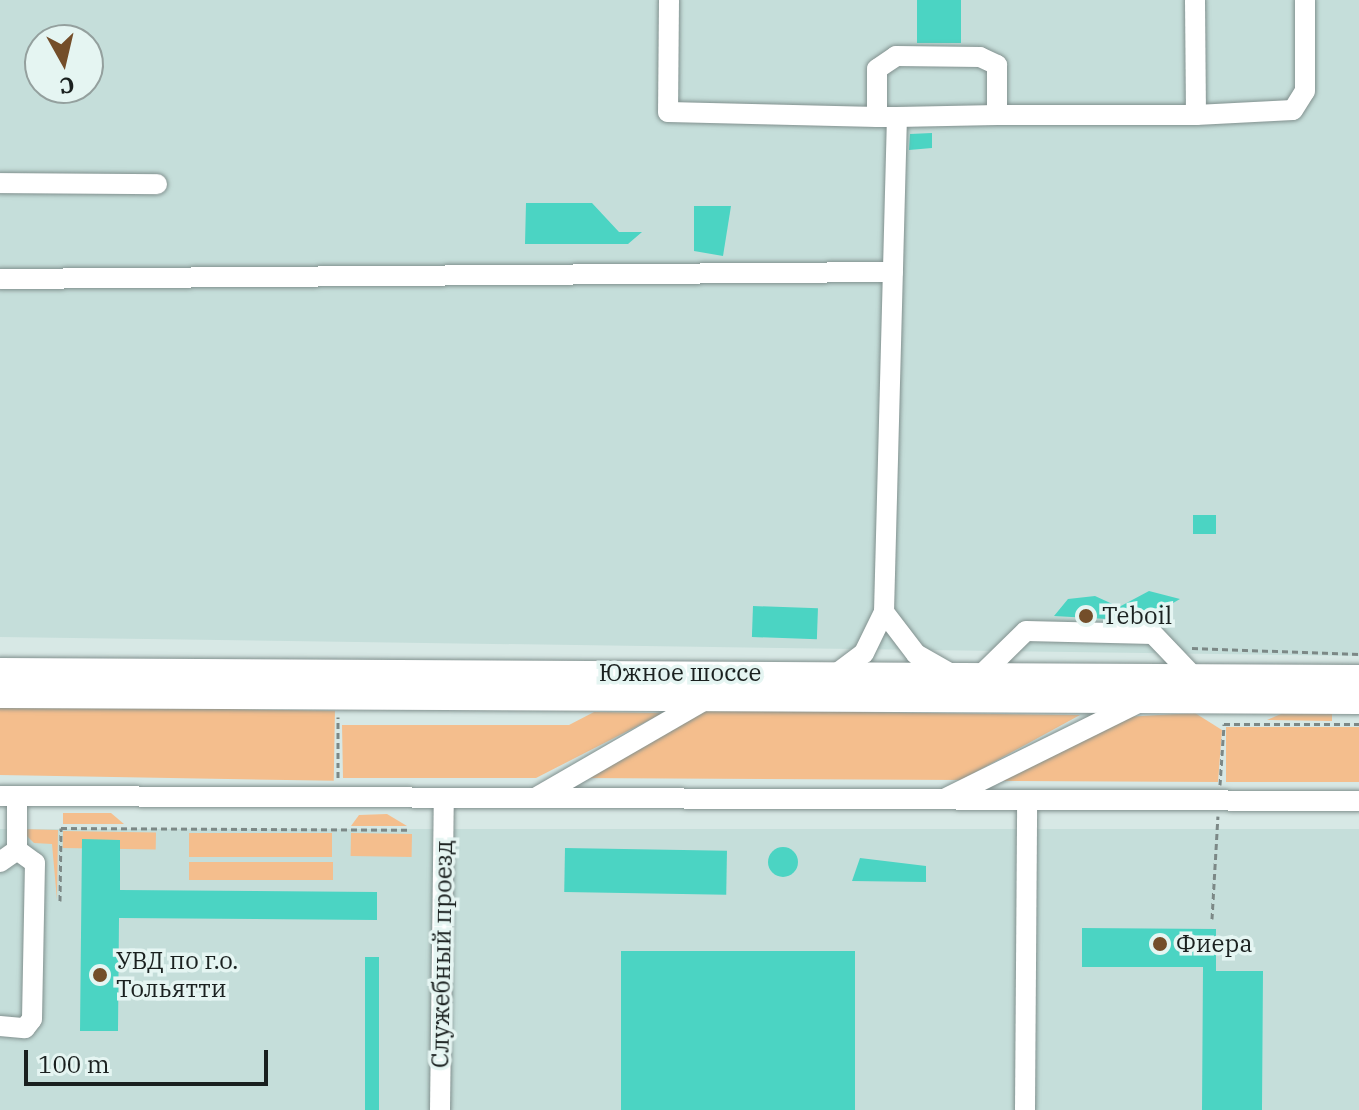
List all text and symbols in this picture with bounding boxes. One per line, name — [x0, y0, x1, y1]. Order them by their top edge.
north arrow — [24, 24, 104, 104]
text: С — [58, 71, 76, 102]
place label: Teboil — [1102, 602, 1172, 630]
marker: Teboil — [1077, 607, 1095, 625]
street label: Южное шоссе — [599, 659, 761, 687]
street label: Служебный проезд — [426, 840, 458, 1068]
place label: Фиера — [1176, 930, 1252, 958]
marker: Фиера — [1151, 935, 1169, 953]
place label: УВД по г.о. Тольятти — [116, 947, 238, 1003]
marker: УВД по г.о. Тольятти — [91, 966, 109, 984]
scale bar — [28, 1034, 272, 1084]
text: 100 m — [38, 1048, 110, 1080]

